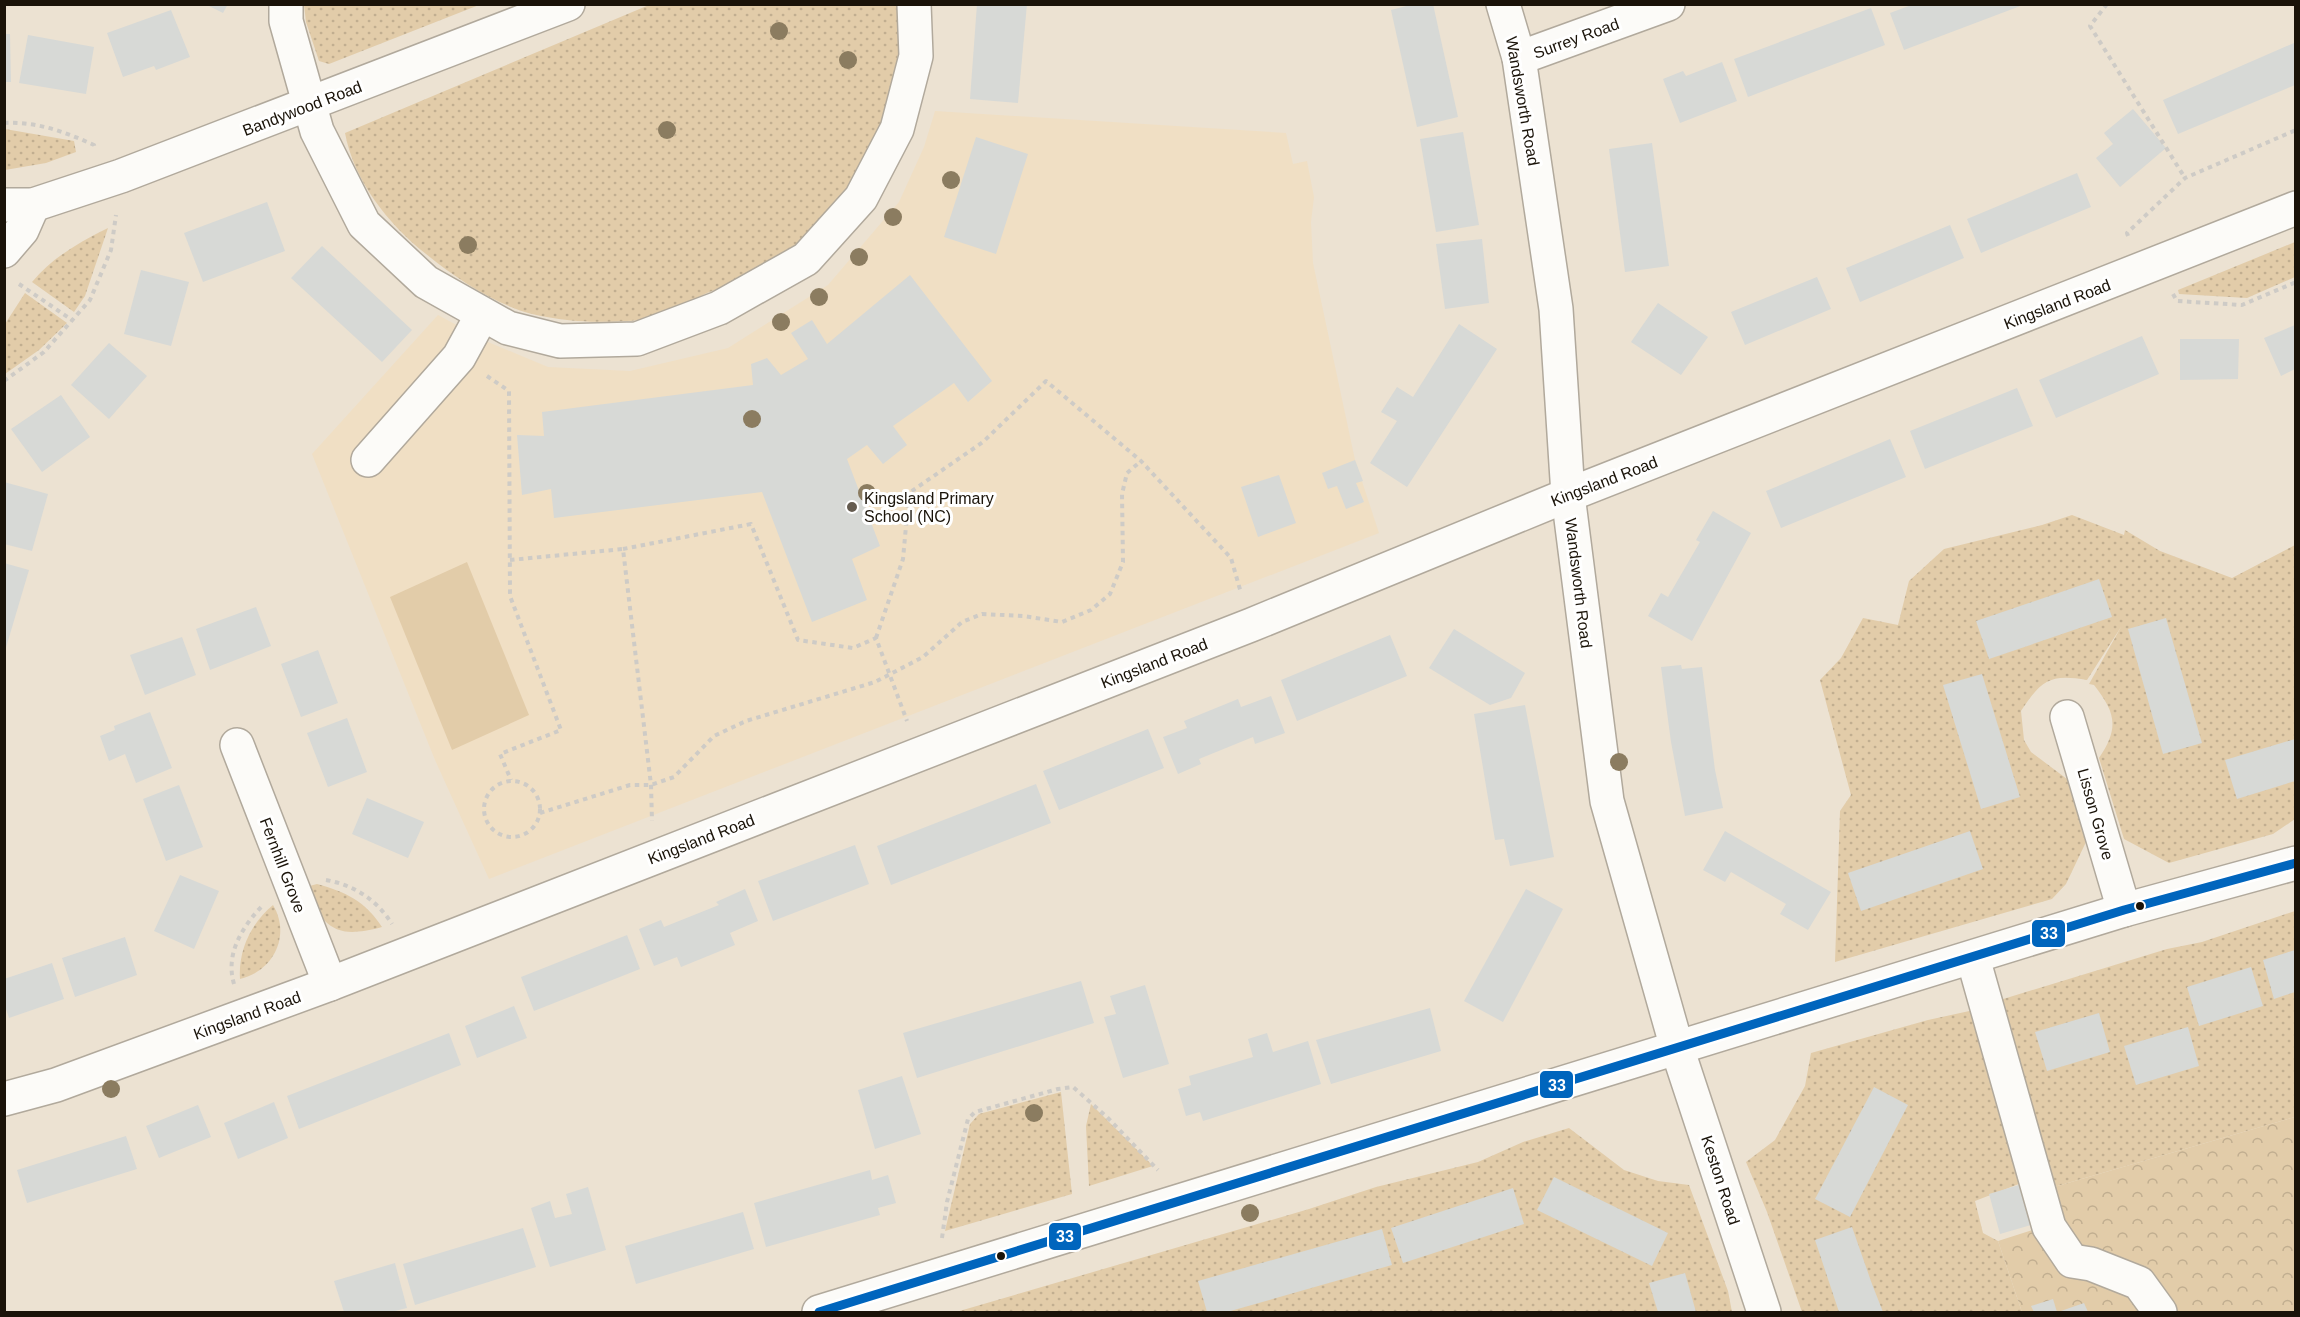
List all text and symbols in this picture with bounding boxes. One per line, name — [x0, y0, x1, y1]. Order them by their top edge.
street label: Surrey Road — [1531, 15, 1621, 62]
street label: Wandsworth Road — [1503, 35, 1542, 167]
street label: Bandywood Road — [240, 78, 364, 139]
street label: Kingsland Road — [2001, 276, 2113, 333]
street label: Kingsland Road — [1548, 453, 1660, 510]
place label: Kingsland Primary School (NC) — [864, 490, 994, 525]
marker: Kingsland Primary School (NC) — [845, 500, 859, 514]
street label: Wandsworth Road — [1562, 517, 1595, 649]
street label: Kingsland Road — [1098, 635, 1210, 692]
street label: Lisson Grove — [2074, 766, 2117, 862]
street label: Kingsland Road — [645, 811, 757, 868]
street label: Fernhill Grove — [257, 815, 309, 915]
unlabelled marker — [2134, 900, 2146, 912]
line badge: 33 — [2031, 919, 2066, 948]
text: 33 — [2040, 925, 2058, 942]
street label: Kingsland Road — [191, 988, 303, 1043]
line badge: 33 — [1539, 1070, 1574, 1099]
text: 33 — [1548, 1077, 1566, 1094]
street label: Keston Road — [1698, 1134, 1743, 1227]
line badge: 33 — [1048, 1222, 1082, 1251]
text: 33 — [1056, 1228, 1074, 1245]
unlabelled marker — [995, 1250, 1007, 1262]

